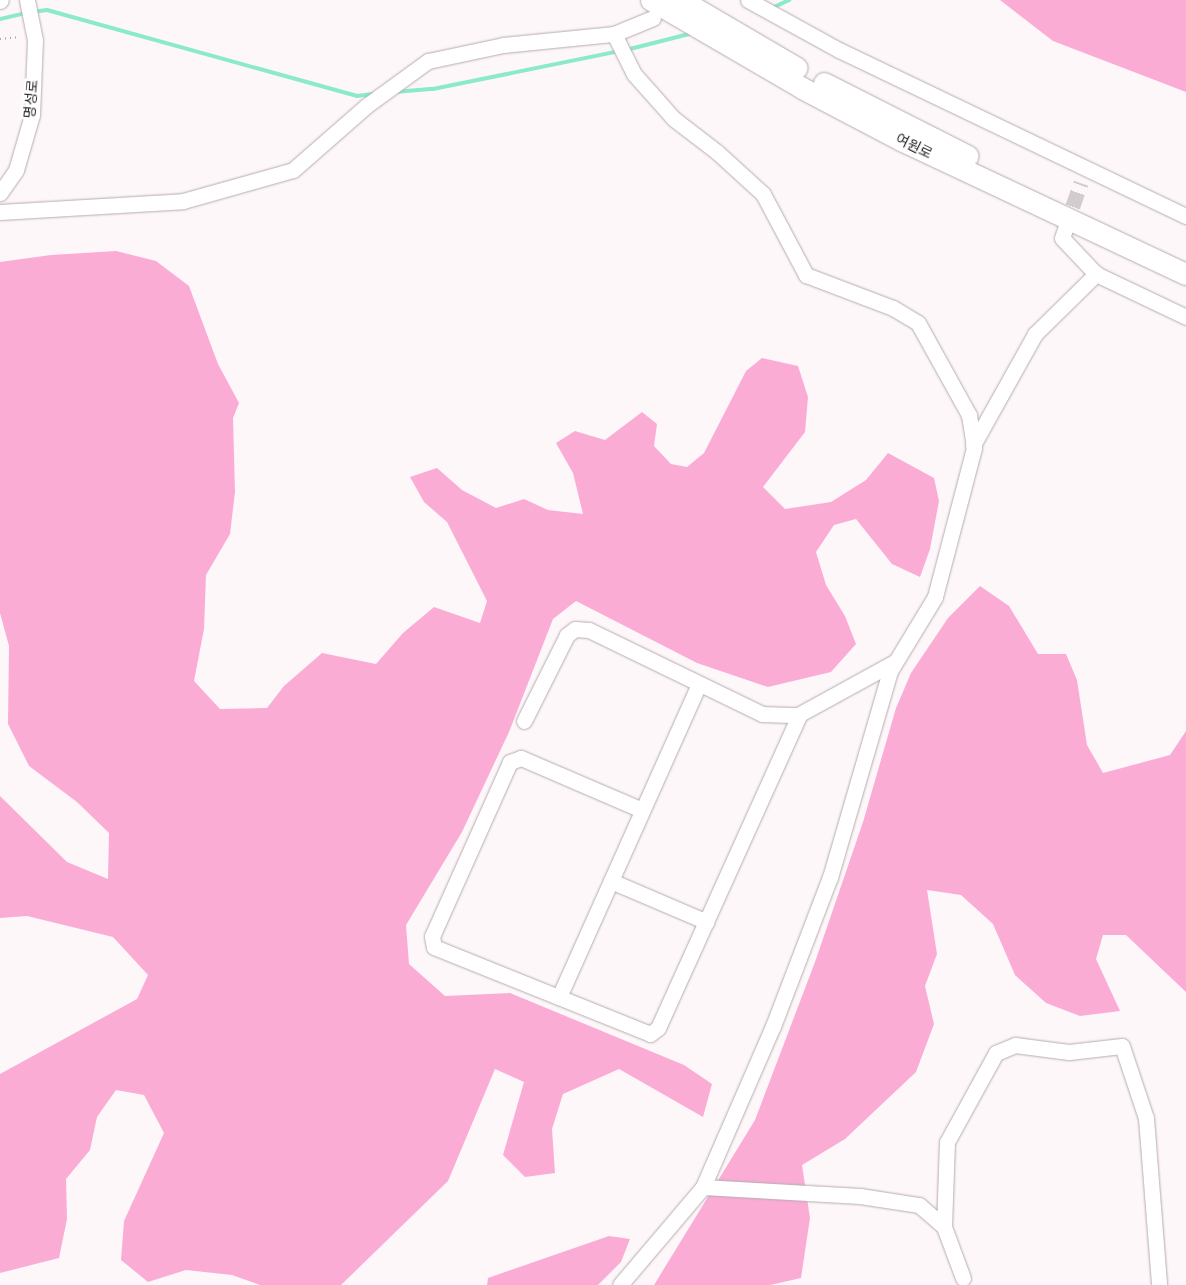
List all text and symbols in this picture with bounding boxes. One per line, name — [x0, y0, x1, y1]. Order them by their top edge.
street label: 명성로 — [21, 79, 41, 119]
street label: 여원로 — [893, 130, 935, 162]

